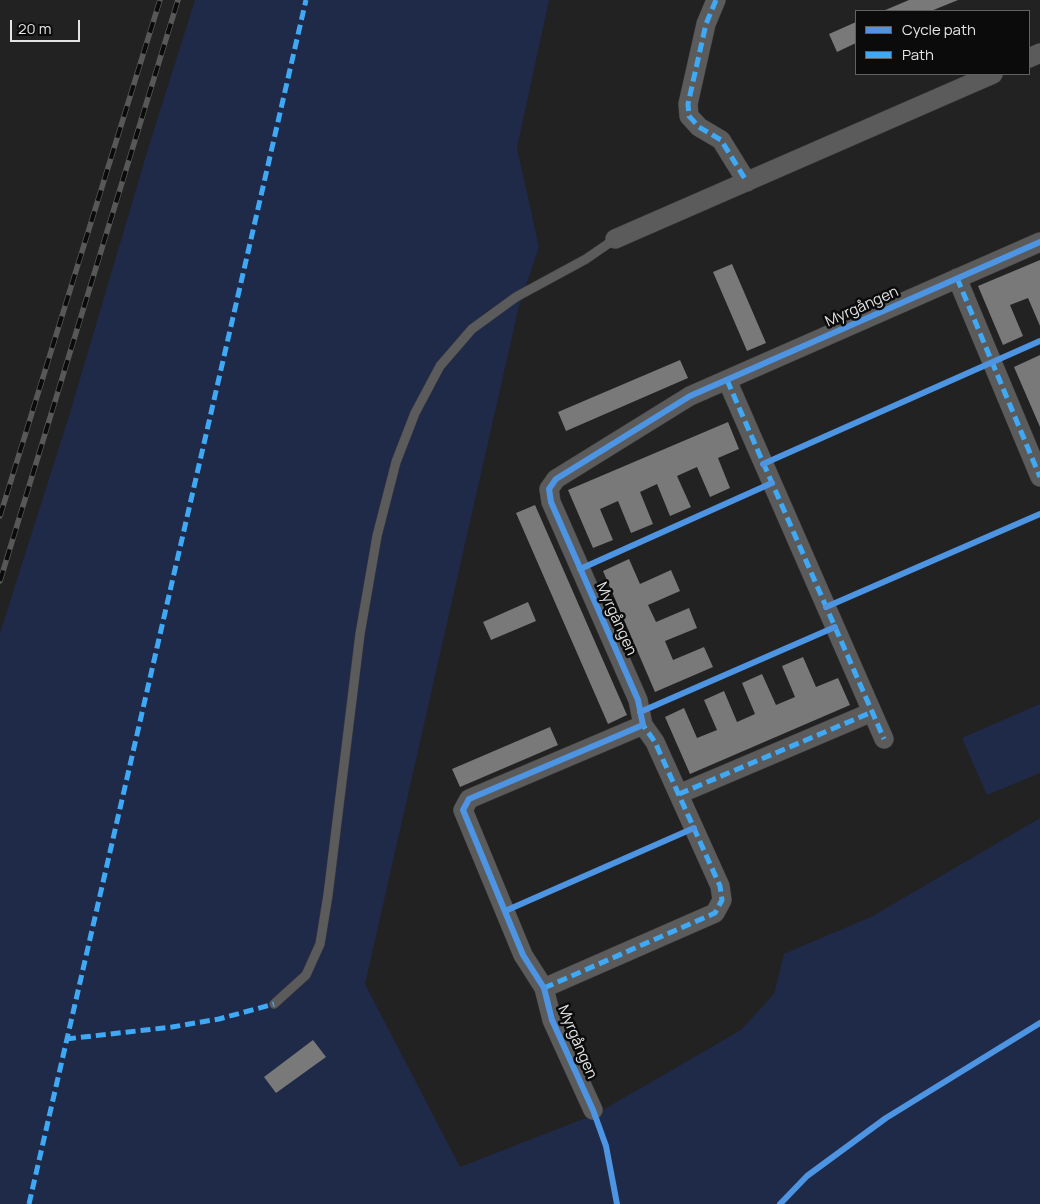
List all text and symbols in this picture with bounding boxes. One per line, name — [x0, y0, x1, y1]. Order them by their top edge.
scale bar — [12, 10, 82, 42]
legend — [855, 10, 1030, 75]
text: 20 m — [18, 18, 51, 39]
text: Cycle path — [902, 19, 976, 40]
text: Path — [902, 44, 934, 65]
street label: Myrgången — [823, 283, 901, 331]
street label: Myrgången — [592, 580, 640, 658]
street label: Myrgången — [553, 1003, 601, 1081]

